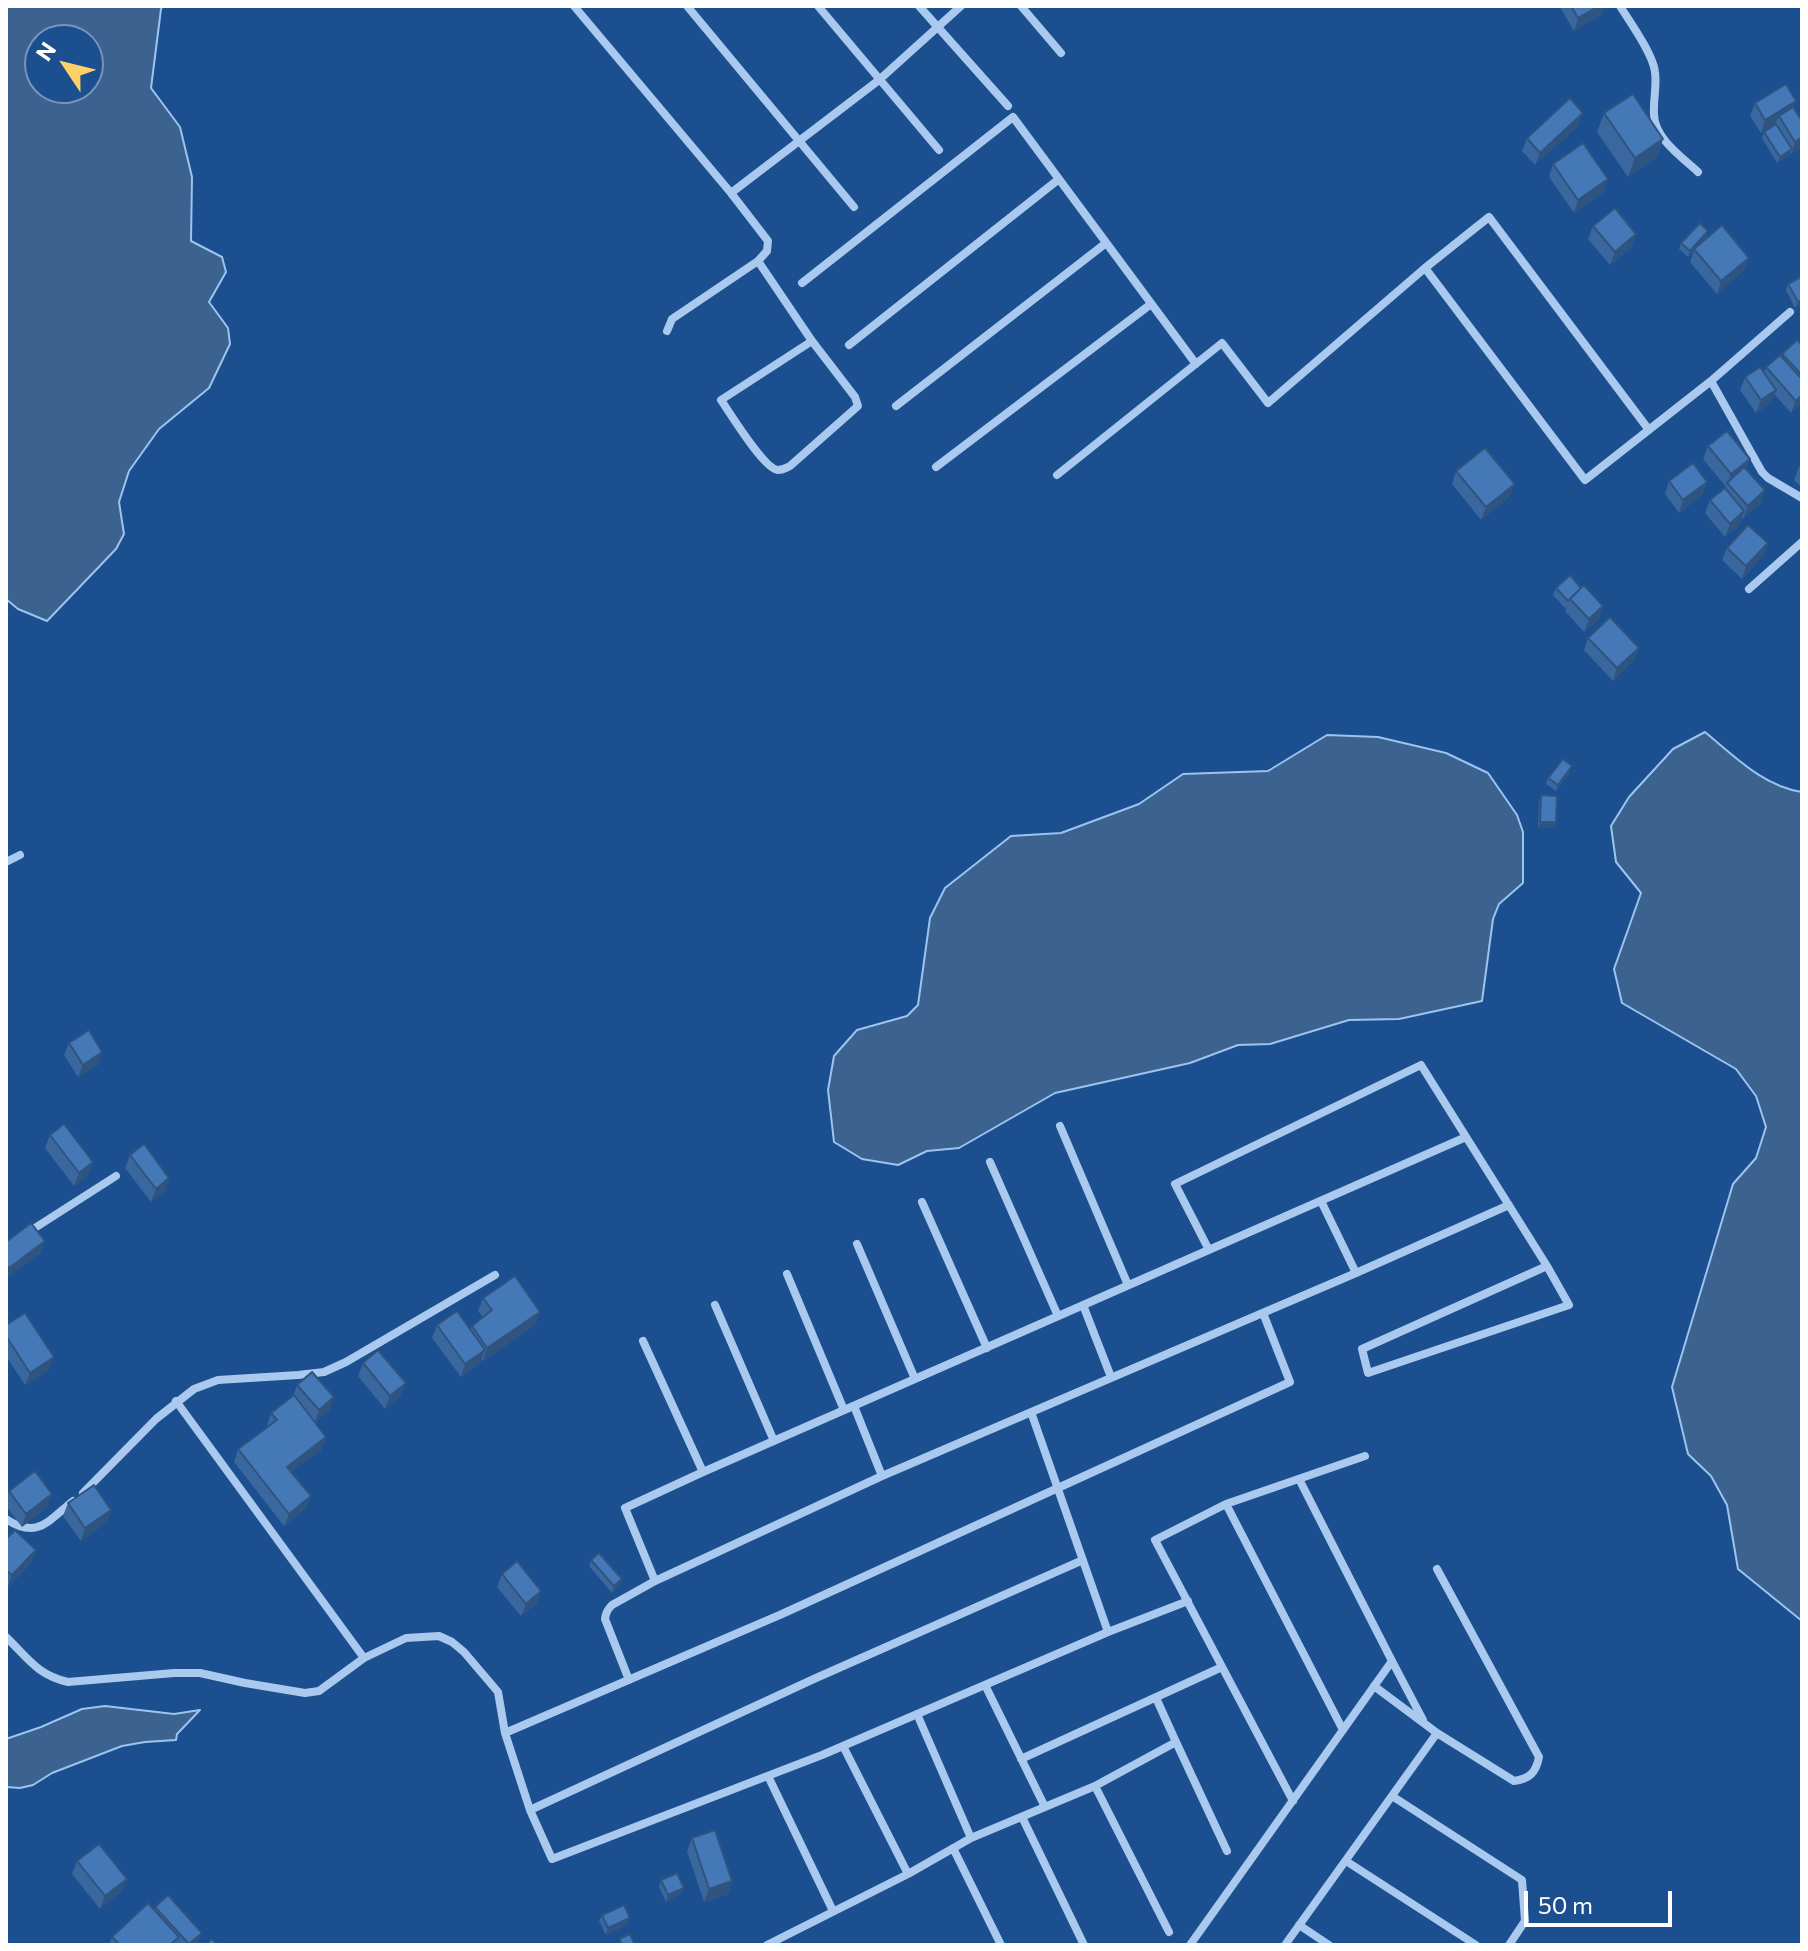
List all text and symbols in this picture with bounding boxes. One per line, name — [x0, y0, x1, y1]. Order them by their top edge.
north arrow — [24, 24, 104, 104]
text: N — [30, 37, 61, 66]
scale bar — [1528, 1875, 1676, 1925]
text: 50 m — [1538, 1890, 1593, 1919]

